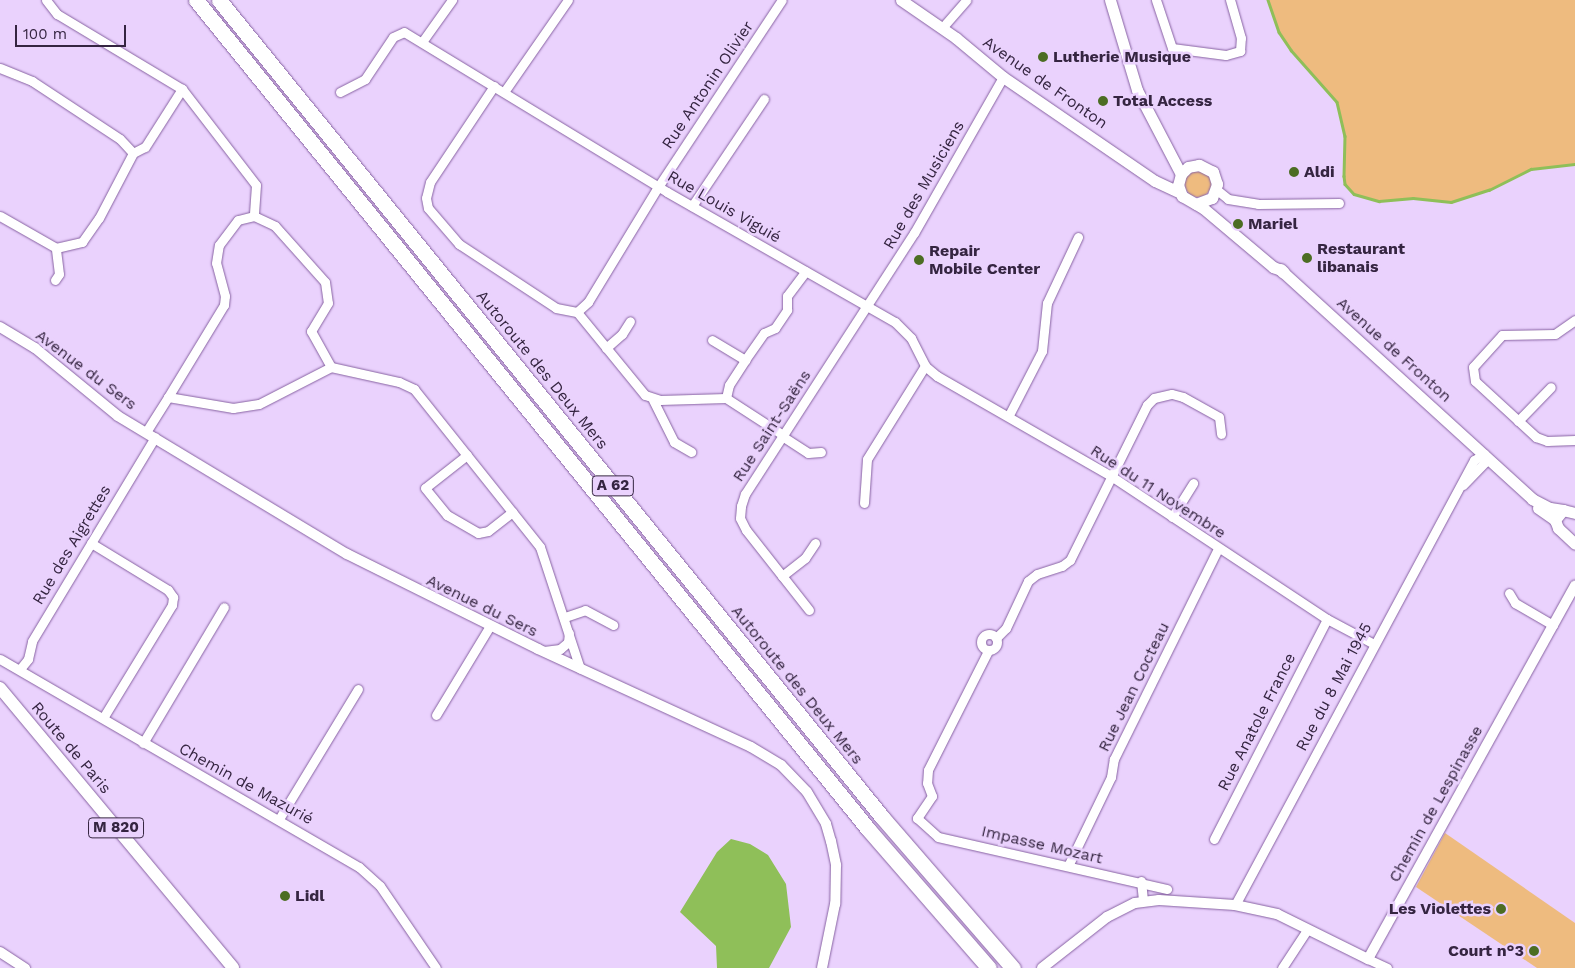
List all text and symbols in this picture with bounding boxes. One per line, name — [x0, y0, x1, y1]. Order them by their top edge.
scale bar — [18, 15, 129, 47]
street label: Rue Antonin Olivier — [658, 17, 758, 153]
text: 100 m — [23, 25, 67, 43]
street label: Avenue de Fronton — [979, 33, 1111, 133]
place label: Lutherie Musique — [1053, 47, 1191, 67]
marker: Lutherie Musique — [1037, 51, 1049, 63]
place label: Total Access — [1113, 91, 1213, 111]
marker: Total Access — [1097, 95, 1109, 107]
street label: Rue des Musiciens — [879, 117, 969, 253]
place label: Aldi — [1304, 162, 1335, 182]
marker: Aldi — [1288, 166, 1300, 178]
street label: Rue Louis Viguié — [664, 167, 784, 247]
place label: Mariel — [1248, 214, 1298, 234]
marker: Mariel — [1232, 218, 1244, 230]
place label: Restaurant libanais — [1317, 239, 1405, 277]
place label: Repair Mobile Center — [929, 241, 1040, 279]
marker: Restaurant libanais — [1301, 252, 1313, 264]
marker: Repair Mobile Center — [913, 254, 925, 266]
street label: Autoroute des Deux Mers — [472, 287, 612, 453]
street label: Avenue de Fronton — [1333, 293, 1455, 407]
street label: Avenue du Sers — [32, 326, 140, 414]
street label: Rue Saint-Saëns — [729, 367, 815, 485]
street label: Rue du 11 Novembre — [1087, 441, 1229, 543]
road number: A 62 — [590, 474, 636, 498]
street label: Rue des Aigrettes — [29, 481, 115, 609]
street label: Avenue du Sers — [423, 571, 541, 641]
street label: Autoroute des Deux Mers — [727, 602, 867, 768]
street label: Rue Jean Cocteau — [1094, 619, 1174, 755]
street label: Rue du 8 Mai 1945 — [1292, 619, 1376, 755]
street label: Rue Anatole France — [1214, 650, 1300, 794]
street label: Route de Paris — [27, 698, 115, 798]
street label: Chemin de Lespinasse — [1385, 722, 1487, 886]
street label: Chemin de Mazurié — [175, 739, 317, 829]
road number: M 820 — [87, 816, 145, 840]
street label: Impasse Mozart — [979, 822, 1105, 868]
place label: Lidl — [295, 886, 325, 906]
marker: Lidl — [279, 890, 291, 902]
place label: Les Violettes — [1388, 899, 1491, 919]
marker: Les Violettes — [1495, 903, 1507, 915]
place label: Court n°3 — [1448, 941, 1524, 961]
marker: Court n°3 — [1528, 945, 1540, 957]

